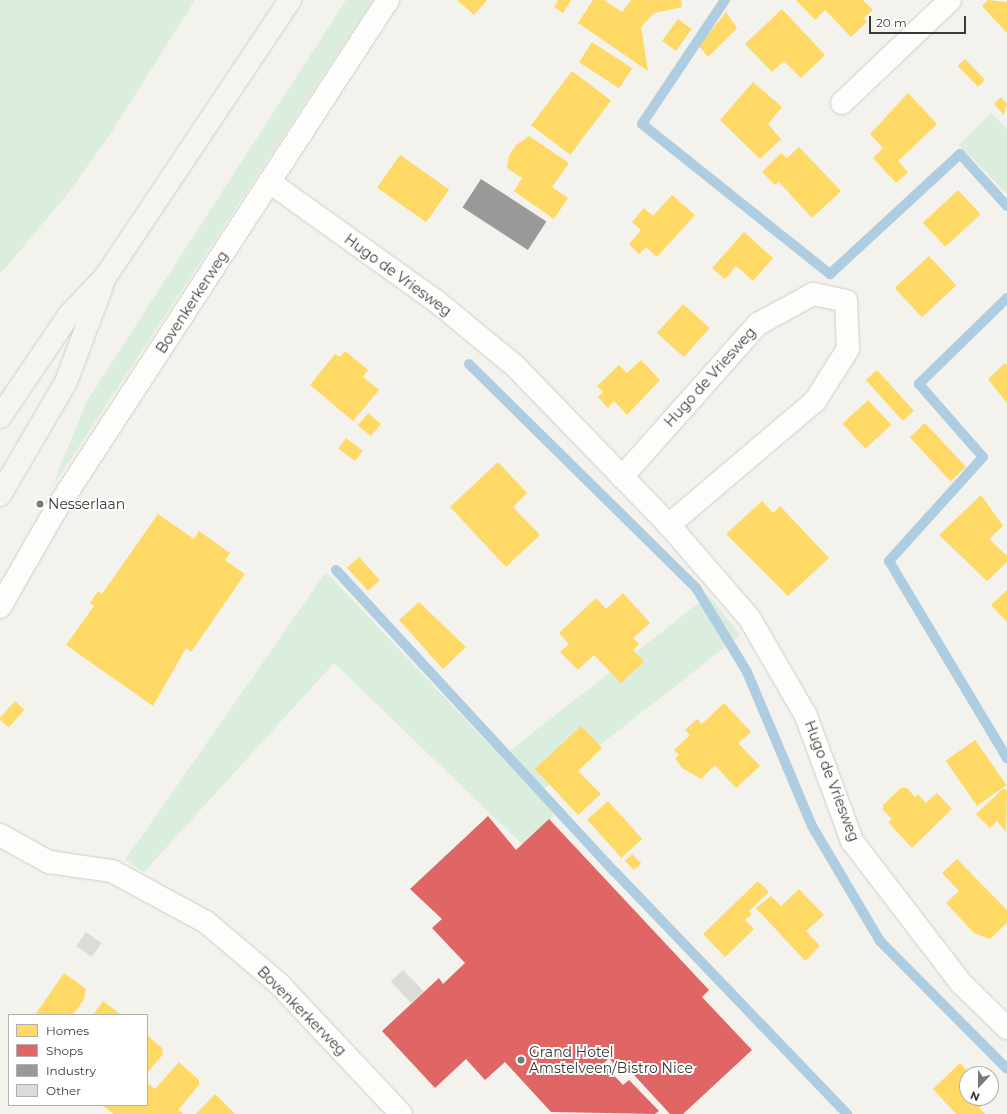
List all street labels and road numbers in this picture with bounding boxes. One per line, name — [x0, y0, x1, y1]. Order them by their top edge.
street label: Hugo de Vriesweg — [341, 231, 455, 319]
street label: Bovenkerkerweg — [153, 248, 231, 356]
street label: Hugo de Vriesweg — [661, 324, 759, 430]
street label: Hugo de Vriesweg — [801, 718, 863, 844]
street label: Bovenkerkerweg — [254, 963, 350, 1059]

